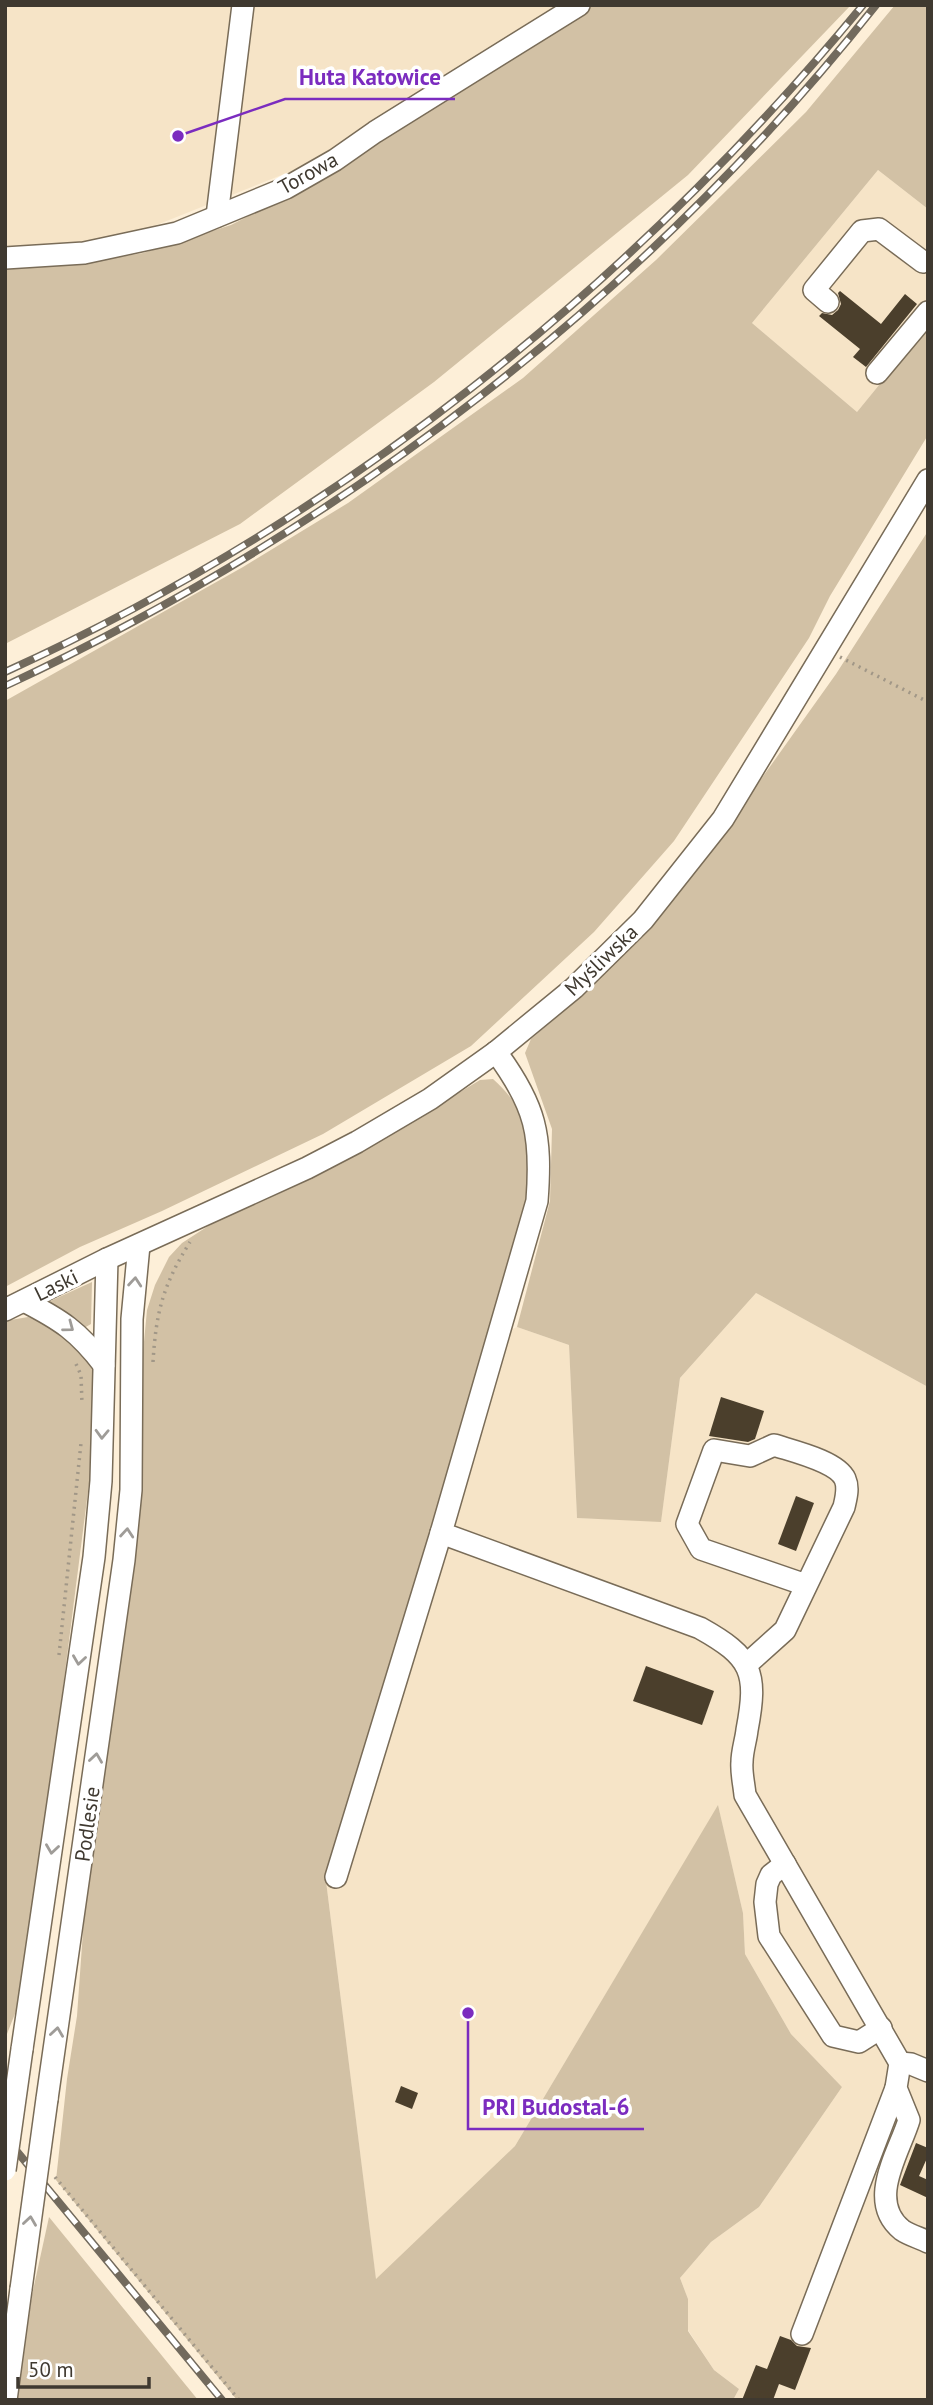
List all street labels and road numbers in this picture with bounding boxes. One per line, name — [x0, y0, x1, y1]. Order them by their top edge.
street label: Torowa — [273, 146, 343, 200]
street label: Myśliwska — [559, 918, 643, 1002]
street label: Laski — [30, 1263, 82, 1307]
street label: Podlesie — [68, 1785, 106, 1863]

